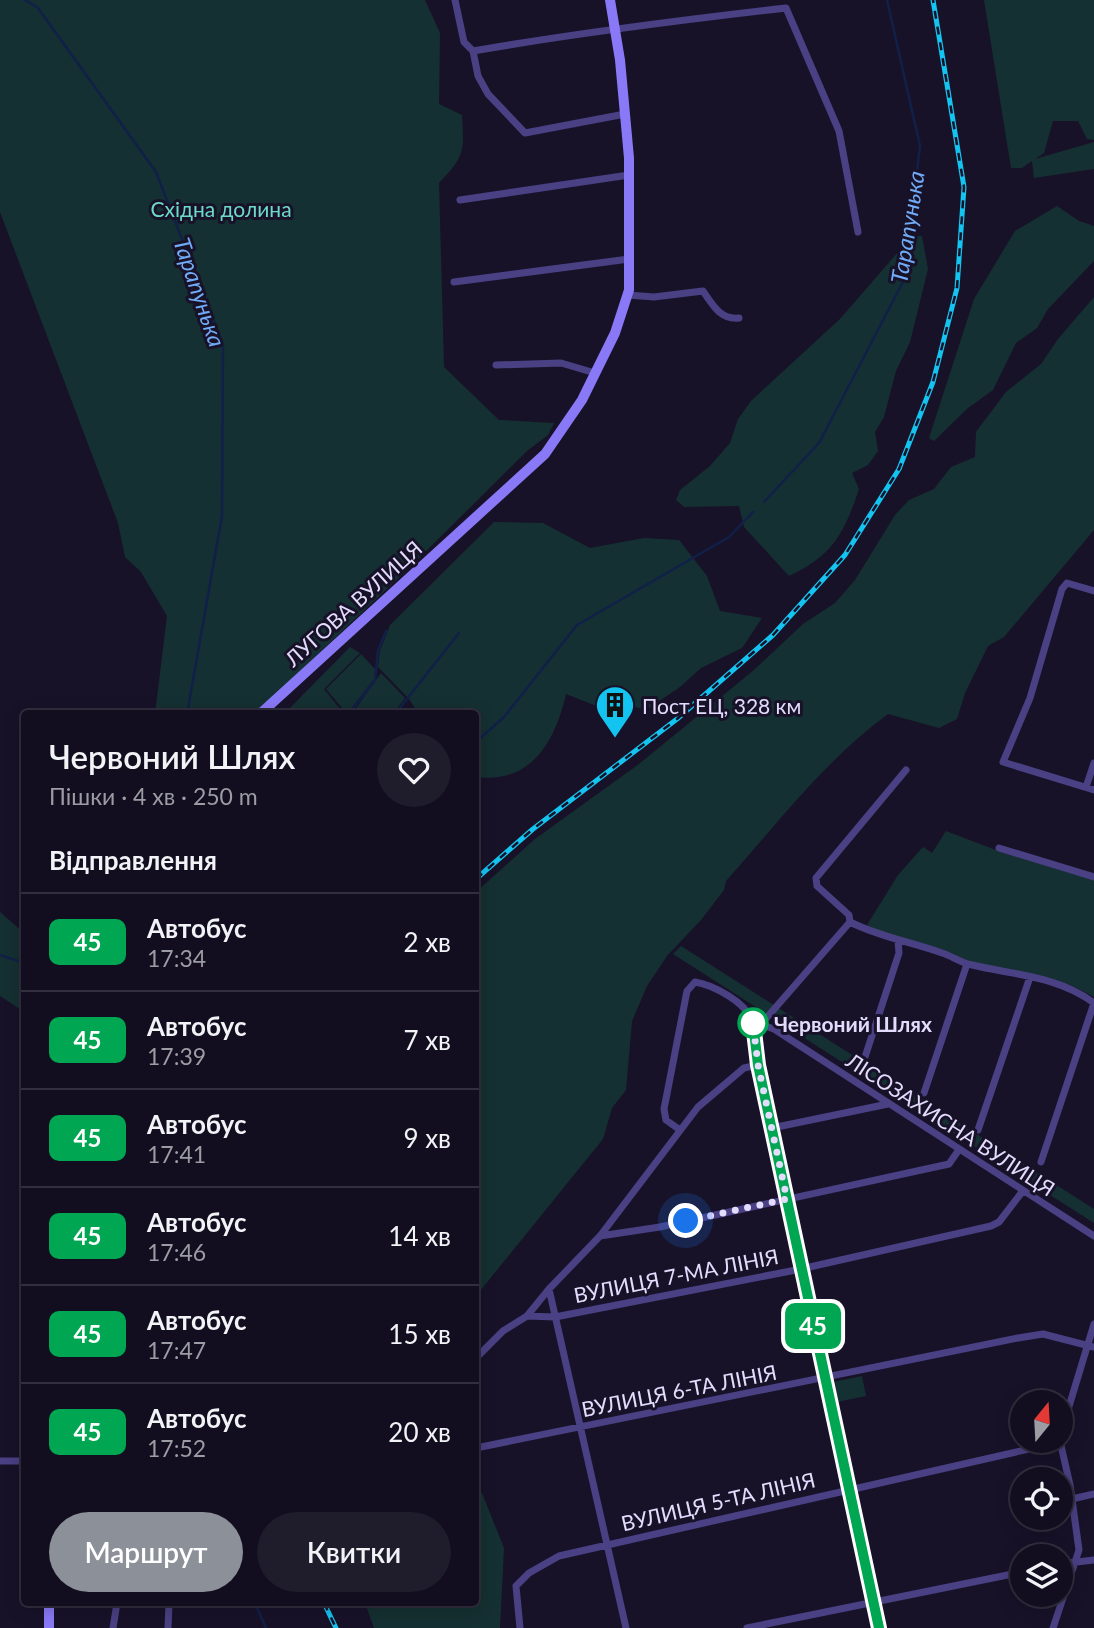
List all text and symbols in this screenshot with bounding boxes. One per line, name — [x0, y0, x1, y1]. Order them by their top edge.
water label: Тарапунька — [884, 169, 930, 285]
park label: Східна долина — [150, 196, 292, 221]
water label: Тарапунька — [168, 234, 232, 350]
street label: ЛУГОВА ВУЛИЦЯ — [279, 535, 427, 672]
building icon: Пост ЕЦ, 328 км — [594, 684, 636, 739]
place label: Пост ЕЦ, 328 км — [642, 693, 801, 718]
button: heart — [377, 733, 451, 807]
text: Червоний Шлях — [49, 736, 295, 776]
text: Пішки · 4 хв · 250 m — [49, 782, 258, 810]
text: Відправлення — [49, 844, 217, 876]
text: Автобус — [147, 912, 246, 944]
text: 2 хв — [403, 926, 451, 958]
text: 45 — [74, 927, 101, 956]
text: 17:34 — [147, 944, 206, 972]
marker: Червоний Шлях — [738, 1008, 768, 1038]
text: Автобус — [147, 1010, 246, 1042]
place label: Червоний Шлях — [774, 1011, 932, 1036]
text: 7 хв — [403, 1024, 451, 1056]
text: 45 — [74, 1025, 101, 1054]
text: 17:39 — [147, 1042, 206, 1070]
street label: ЛІСОЗАХИСНА ВУЛИЦЯ — [841, 1047, 1060, 1201]
text: Автобус — [147, 1108, 246, 1140]
text: 9 хв — [403, 1122, 451, 1154]
text: 45 — [74, 1123, 101, 1152]
text: 17:41 — [147, 1140, 206, 1168]
your location — [668, 1203, 703, 1238]
text: Автобус — [147, 1206, 246, 1238]
text: 14 хв — [388, 1220, 451, 1252]
text: 45 — [74, 1221, 101, 1250]
text: 17:46 — [147, 1238, 206, 1266]
street label: ВУЛИЦЯ 7-МА ЛІНІЯ — [571, 1243, 781, 1307]
line badge: 45 — [782, 1303, 844, 1349]
text: Автобус — [147, 1304, 246, 1336]
text: 45 — [799, 1311, 827, 1340]
text: 15 хв — [388, 1318, 451, 1350]
text: 45 — [74, 1319, 101, 1348]
text: 17:47 — [147, 1336, 206, 1364]
street label: ВУЛИЦЯ 6-ТА ЛІНІЯ — [579, 1359, 779, 1421]
north arrow — [1010, 1390, 1073, 1452]
map controls — [1010, 1390, 1073, 1607]
text: Автобус — [147, 1402, 246, 1434]
text: 20 хв — [388, 1416, 451, 1448]
text: 45 — [74, 1417, 101, 1446]
text: 17:52 — [147, 1434, 206, 1462]
street label: ВУЛИЦЯ 5-ТА ЛІНІЯ — [619, 1467, 817, 1535]
button: locate — [1010, 1467, 1073, 1530]
button: Маршрут — [49, 1512, 243, 1592]
button: Квитки — [257, 1512, 451, 1592]
button: layers — [1010, 1544, 1073, 1607]

